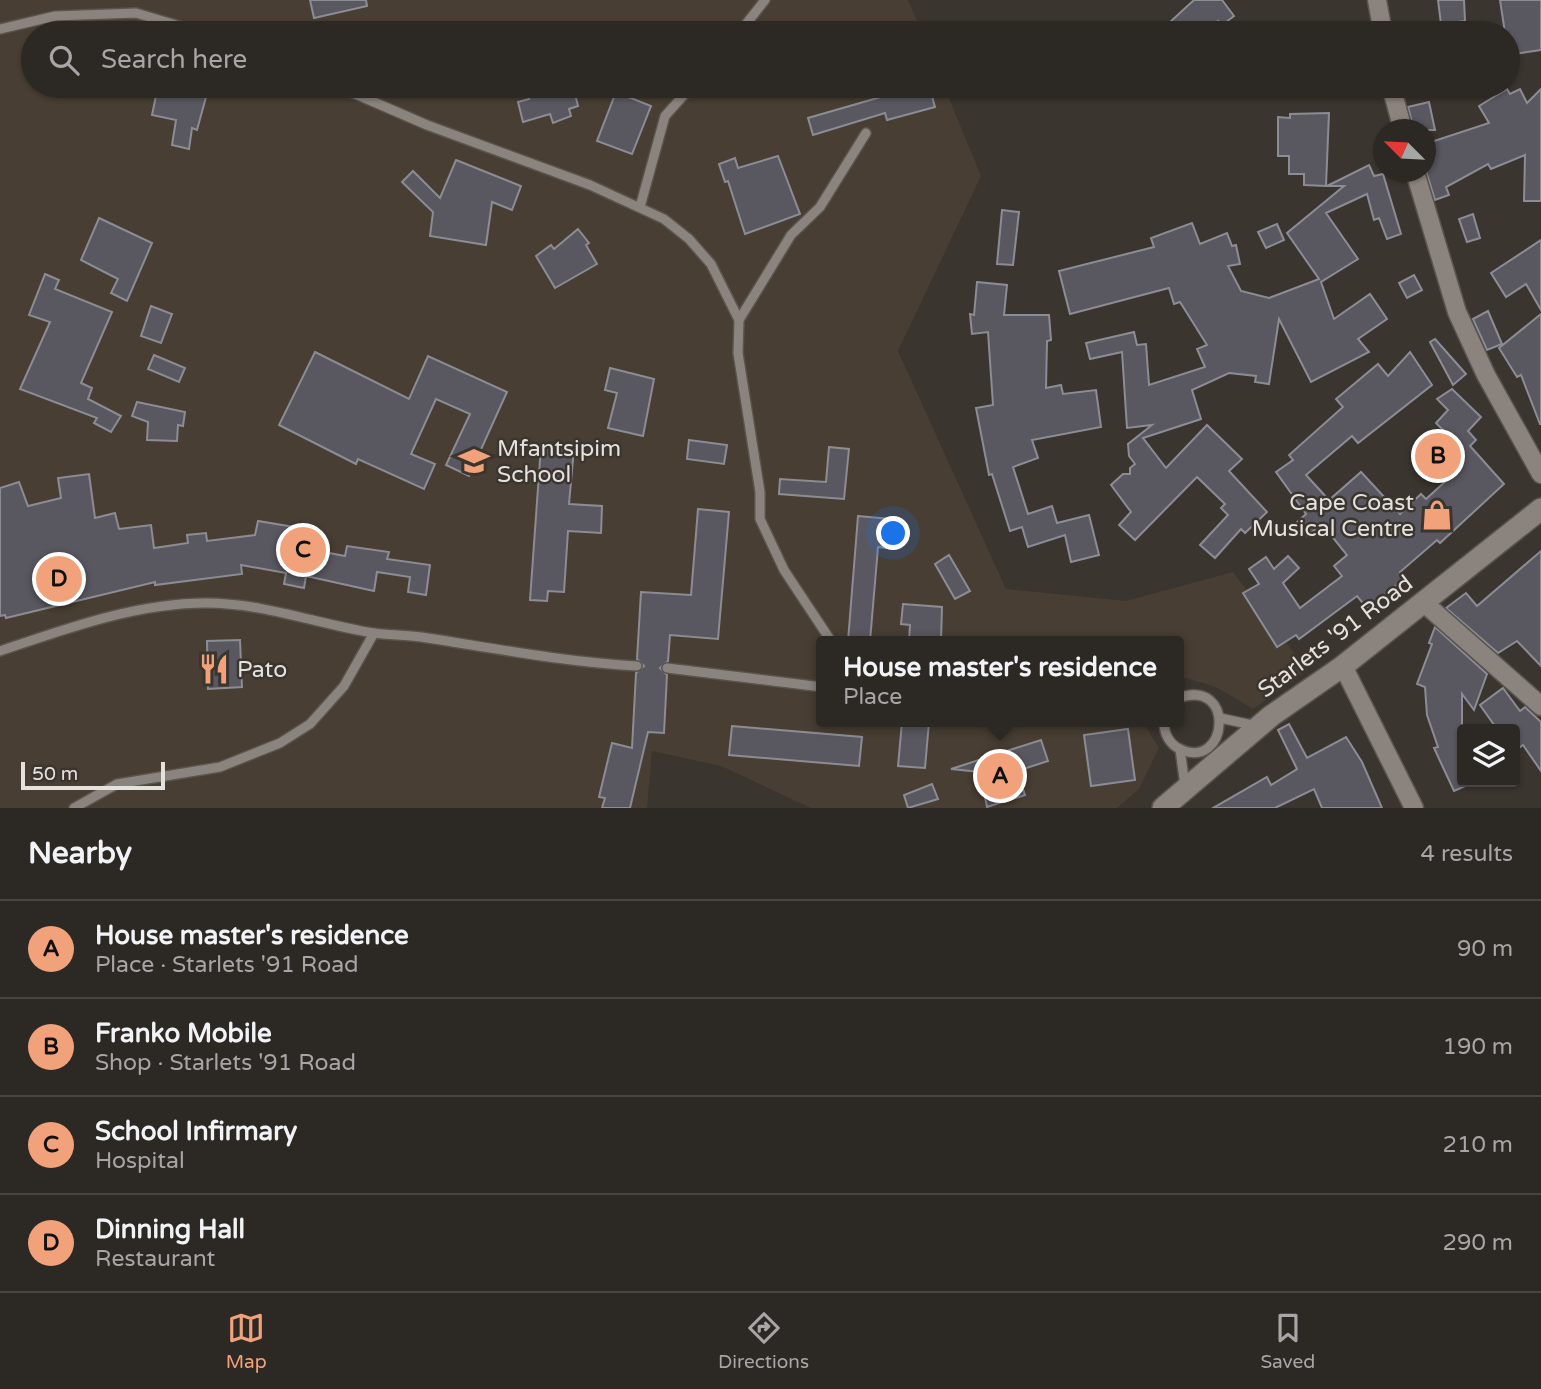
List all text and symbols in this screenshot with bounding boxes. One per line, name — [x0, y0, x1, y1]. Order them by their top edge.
search box — [21, 21, 1520, 98]
icon: search — [45, 41, 83, 79]
text: Search here — [101, 44, 247, 75]
north arrow — [1373, 119, 1436, 182]
pin: B — [1415, 430, 1461, 482]
place label: Mfantsipim School — [497, 435, 621, 489]
school or university icon: Mfantsipim School — [457, 444, 491, 478]
place label: Cape Coast Musical Centre — [1252, 489, 1414, 543]
shop icon: Cape Coast Musical Centre — [1420, 498, 1454, 532]
your location — [876, 516, 910, 550]
pin: C — [280, 524, 326, 576]
pin: D — [36, 553, 82, 605]
street label: Starlets '91 Road — [1253, 569, 1419, 704]
popup — [816, 636, 1184, 727]
restaurant icon: Pato — [197, 652, 231, 686]
text: House master's residence — [843, 652, 1157, 683]
place label: Pato — [237, 656, 287, 684]
text: Place — [843, 683, 902, 711]
map controls — [1457, 724, 1520, 787]
button: layers — [1457, 724, 1520, 787]
pin: A — [977, 750, 1023, 802]
scale bar — [21, 759, 164, 791]
text: 50 m — [32, 763, 78, 785]
text: Nearby — [28, 835, 132, 872]
text: 4 results — [1420, 840, 1513, 868]
text: House master's residence — [95, 920, 409, 951]
text: A — [42, 935, 60, 963]
text: 90 m — [1457, 935, 1513, 963]
text: Place · Starlets '91 Road — [95, 951, 359, 979]
text: Franko Mobile — [95, 1018, 272, 1049]
text: B — [43, 1033, 59, 1061]
text: 190 m — [1443, 1033, 1513, 1061]
text: Shop · Starlets '91 Road — [95, 1049, 356, 1077]
text: School Infirmary — [95, 1116, 297, 1147]
text: C — [43, 1131, 59, 1159]
text: 210 m — [1443, 1131, 1513, 1159]
text: Hospital — [95, 1147, 185, 1175]
text: Dinning Hall — [95, 1214, 245, 1245]
text: D — [42, 1229, 60, 1257]
text: 290 m — [1443, 1229, 1513, 1257]
text: Restaurant — [95, 1245, 215, 1273]
tab: Map — [226, 1309, 267, 1373]
tab: Directions — [718, 1309, 809, 1373]
tab: Saved — [1260, 1309, 1315, 1373]

